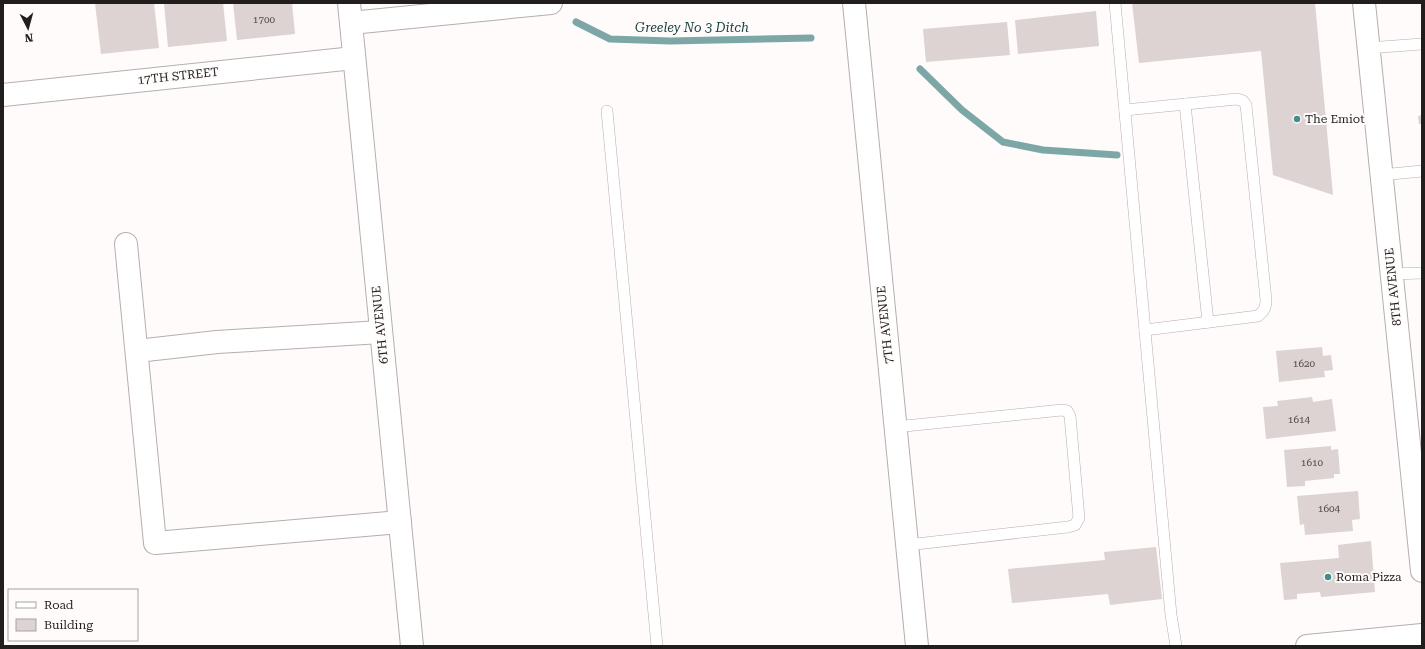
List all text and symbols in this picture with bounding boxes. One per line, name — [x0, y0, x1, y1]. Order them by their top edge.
north arrow — [8, 8, 48, 48]
house number: 1700 — [253, 14, 276, 25]
water label: Greeley No 3 Ditch — [635, 20, 749, 35]
text: N — [24, 31, 34, 44]
street label: 17TH STREET — [137, 65, 219, 87]
place label: The Emiot — [1305, 112, 1365, 126]
marker: The Emiot — [1292, 114, 1302, 124]
street label: 8TH AVENUE — [1382, 247, 1404, 327]
street label: 6TH AVENUE — [369, 285, 391, 365]
street label: 7TH AVENUE — [874, 285, 896, 365]
house number: 1620 — [1293, 358, 1316, 369]
house number: 1614 — [1288, 414, 1311, 425]
house number: 1610 — [1301, 457, 1324, 468]
house number: 1604 — [1318, 503, 1341, 514]
place label: Roma Pizza — [1336, 570, 1402, 584]
marker: Roma Pizza — [1323, 572, 1333, 582]
legend — [8, 589, 138, 641]
text: Road — [44, 598, 74, 612]
text: Building — [44, 618, 93, 632]

